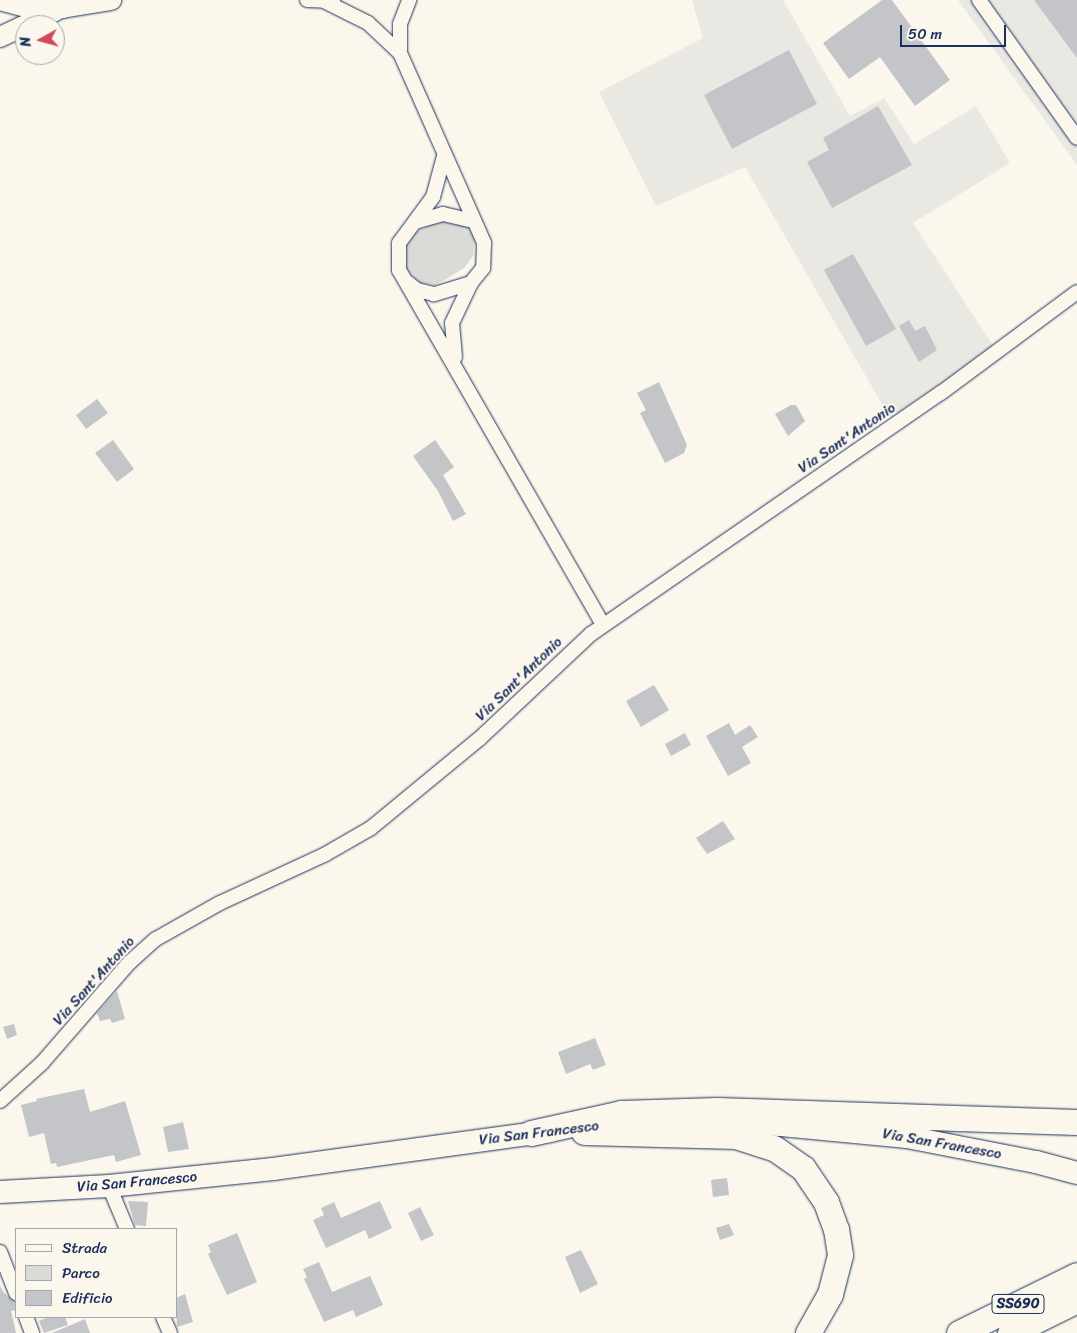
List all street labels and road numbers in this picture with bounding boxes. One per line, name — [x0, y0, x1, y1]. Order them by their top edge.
street label: Via Sant'Antonio — [795, 399, 899, 477]
street label: Via Sant'Antonio — [472, 633, 566, 725]
street label: Via Sant'Antonio — [49, 933, 139, 1029]
street label: Via San Francesco — [478, 1117, 600, 1149]
street label: Via San Francesco — [881, 1125, 1003, 1163]
street label: Via San Francesco — [76, 1168, 198, 1196]
road number: SS690 — [990, 1292, 1046, 1316]

